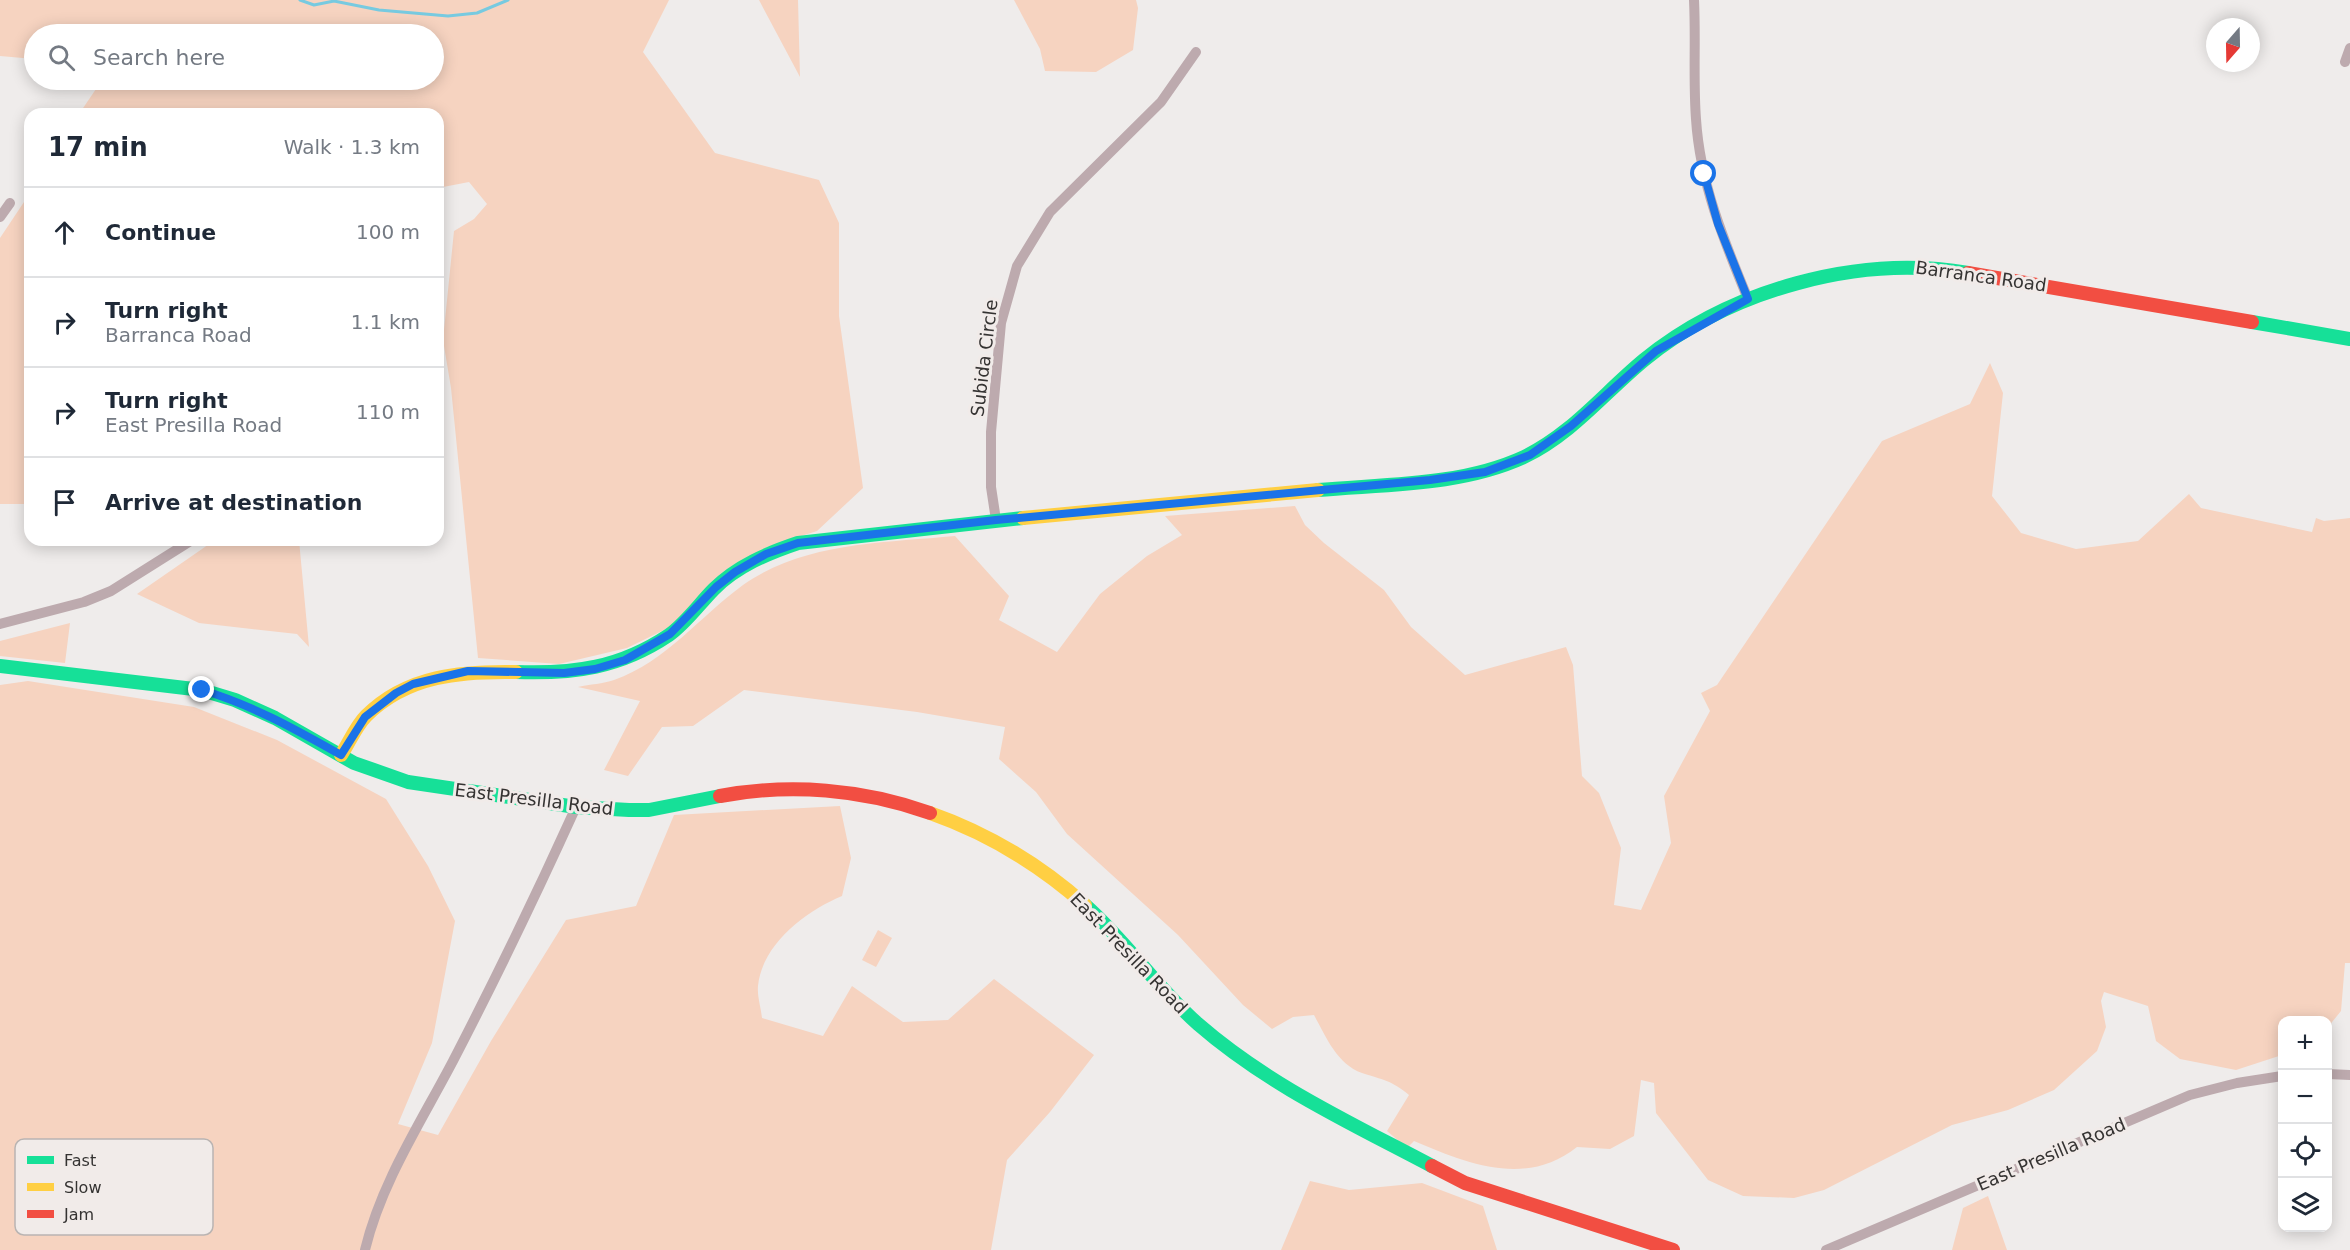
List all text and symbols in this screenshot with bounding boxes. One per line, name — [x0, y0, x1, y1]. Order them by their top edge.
north arrow — [2206, 18, 2260, 72]
search box — [24, 24, 444, 90]
icon: search — [45, 41, 78, 74]
text: Search here — [93, 45, 225, 70]
text: 17 min — [48, 132, 148, 162]
text: Walk · 1.3 km — [284, 135, 420, 159]
route start — [1690, 160, 1716, 186]
icon: ahead — [48, 216, 81, 249]
text: Continue — [105, 220, 216, 245]
text: 100 m — [356, 220, 420, 244]
street label: Barranca Road — [1914, 256, 2048, 296]
text: Turn right — [105, 298, 228, 323]
street label: Subida Circle — [966, 298, 1002, 418]
icon: right — [48, 306, 81, 339]
text: 1.1 km — [351, 310, 420, 334]
text: Barranca Road — [105, 323, 252, 347]
text: Turn right — [105, 388, 228, 413]
icon: right — [48, 396, 81, 429]
text: 110 m — [356, 400, 420, 424]
text: East Presilla Road — [105, 413, 282, 437]
icon: arrive — [48, 486, 81, 519]
text: Arrive at destination — [105, 490, 362, 515]
route end — [188, 676, 214, 702]
street label: East Presilla Road — [454, 779, 614, 819]
street label: East Presilla Road — [1066, 888, 1192, 1018]
map controls — [2278, 1016, 2332, 1232]
button: + — [2278, 1016, 2332, 1070]
button: − — [2278, 1070, 2332, 1124]
street label: East Presilla Road — [1973, 1113, 2129, 1195]
button: locate — [2278, 1124, 2332, 1178]
legend — [15, 1139, 213, 1235]
text: Fast — [64, 1151, 96, 1170]
text: Slow — [64, 1178, 101, 1197]
button: layers — [2278, 1178, 2332, 1232]
text: Jam — [63, 1205, 94, 1224]

